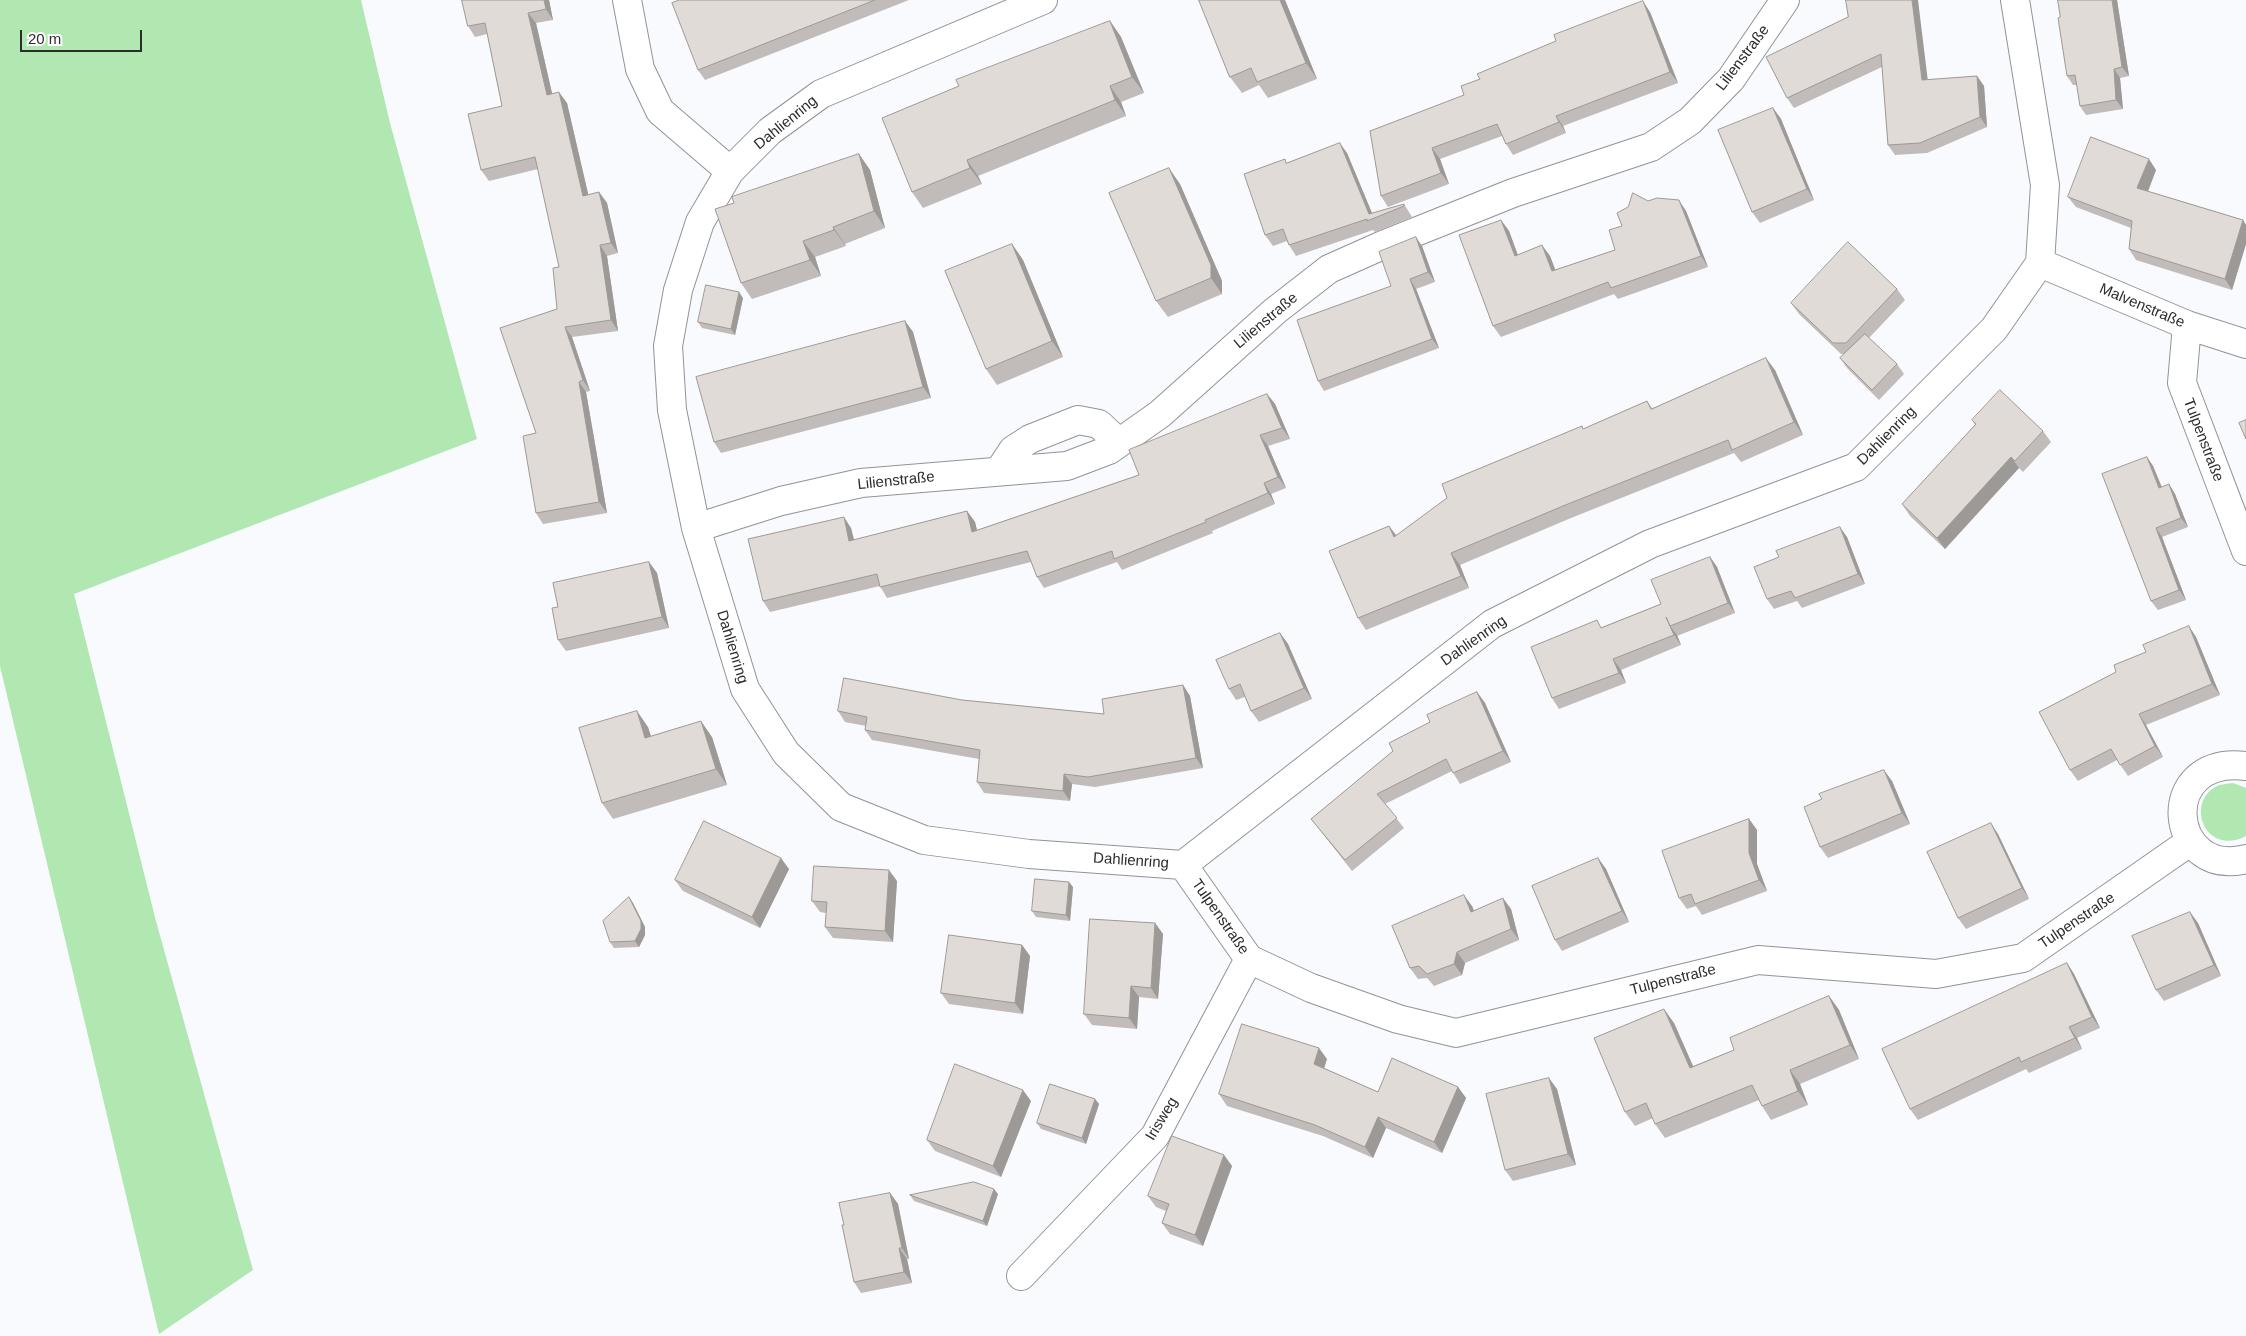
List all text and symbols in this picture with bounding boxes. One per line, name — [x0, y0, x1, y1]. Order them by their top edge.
scale bar — [22, 20, 145, 52]
street label: Lilienstraße — [1712, 22, 1774, 94]
text: 20 m — [28, 30, 61, 47]
street label: Dahlienring — [751, 92, 821, 154]
street label: Malvenstraße — [2097, 280, 2187, 332]
street label: Lilienstraße — [1231, 289, 1301, 353]
street label: Tulpenstraße — [2179, 396, 2227, 484]
street label: Dahlienring — [1854, 403, 1920, 469]
street label: Lilienstraße — [857, 468, 935, 494]
street label: Dahlienring — [712, 608, 752, 686]
street label: Dahlienring — [1438, 612, 1510, 670]
street label: Dahlienring — [1093, 849, 1169, 873]
street label: Tulpenstraße — [1187, 876, 1253, 958]
street label: Tulpenstraße — [2036, 889, 2118, 953]
street label: Tulpenstraße — [1628, 961, 1718, 999]
street label: Irisweg — [1142, 1094, 1182, 1144]

